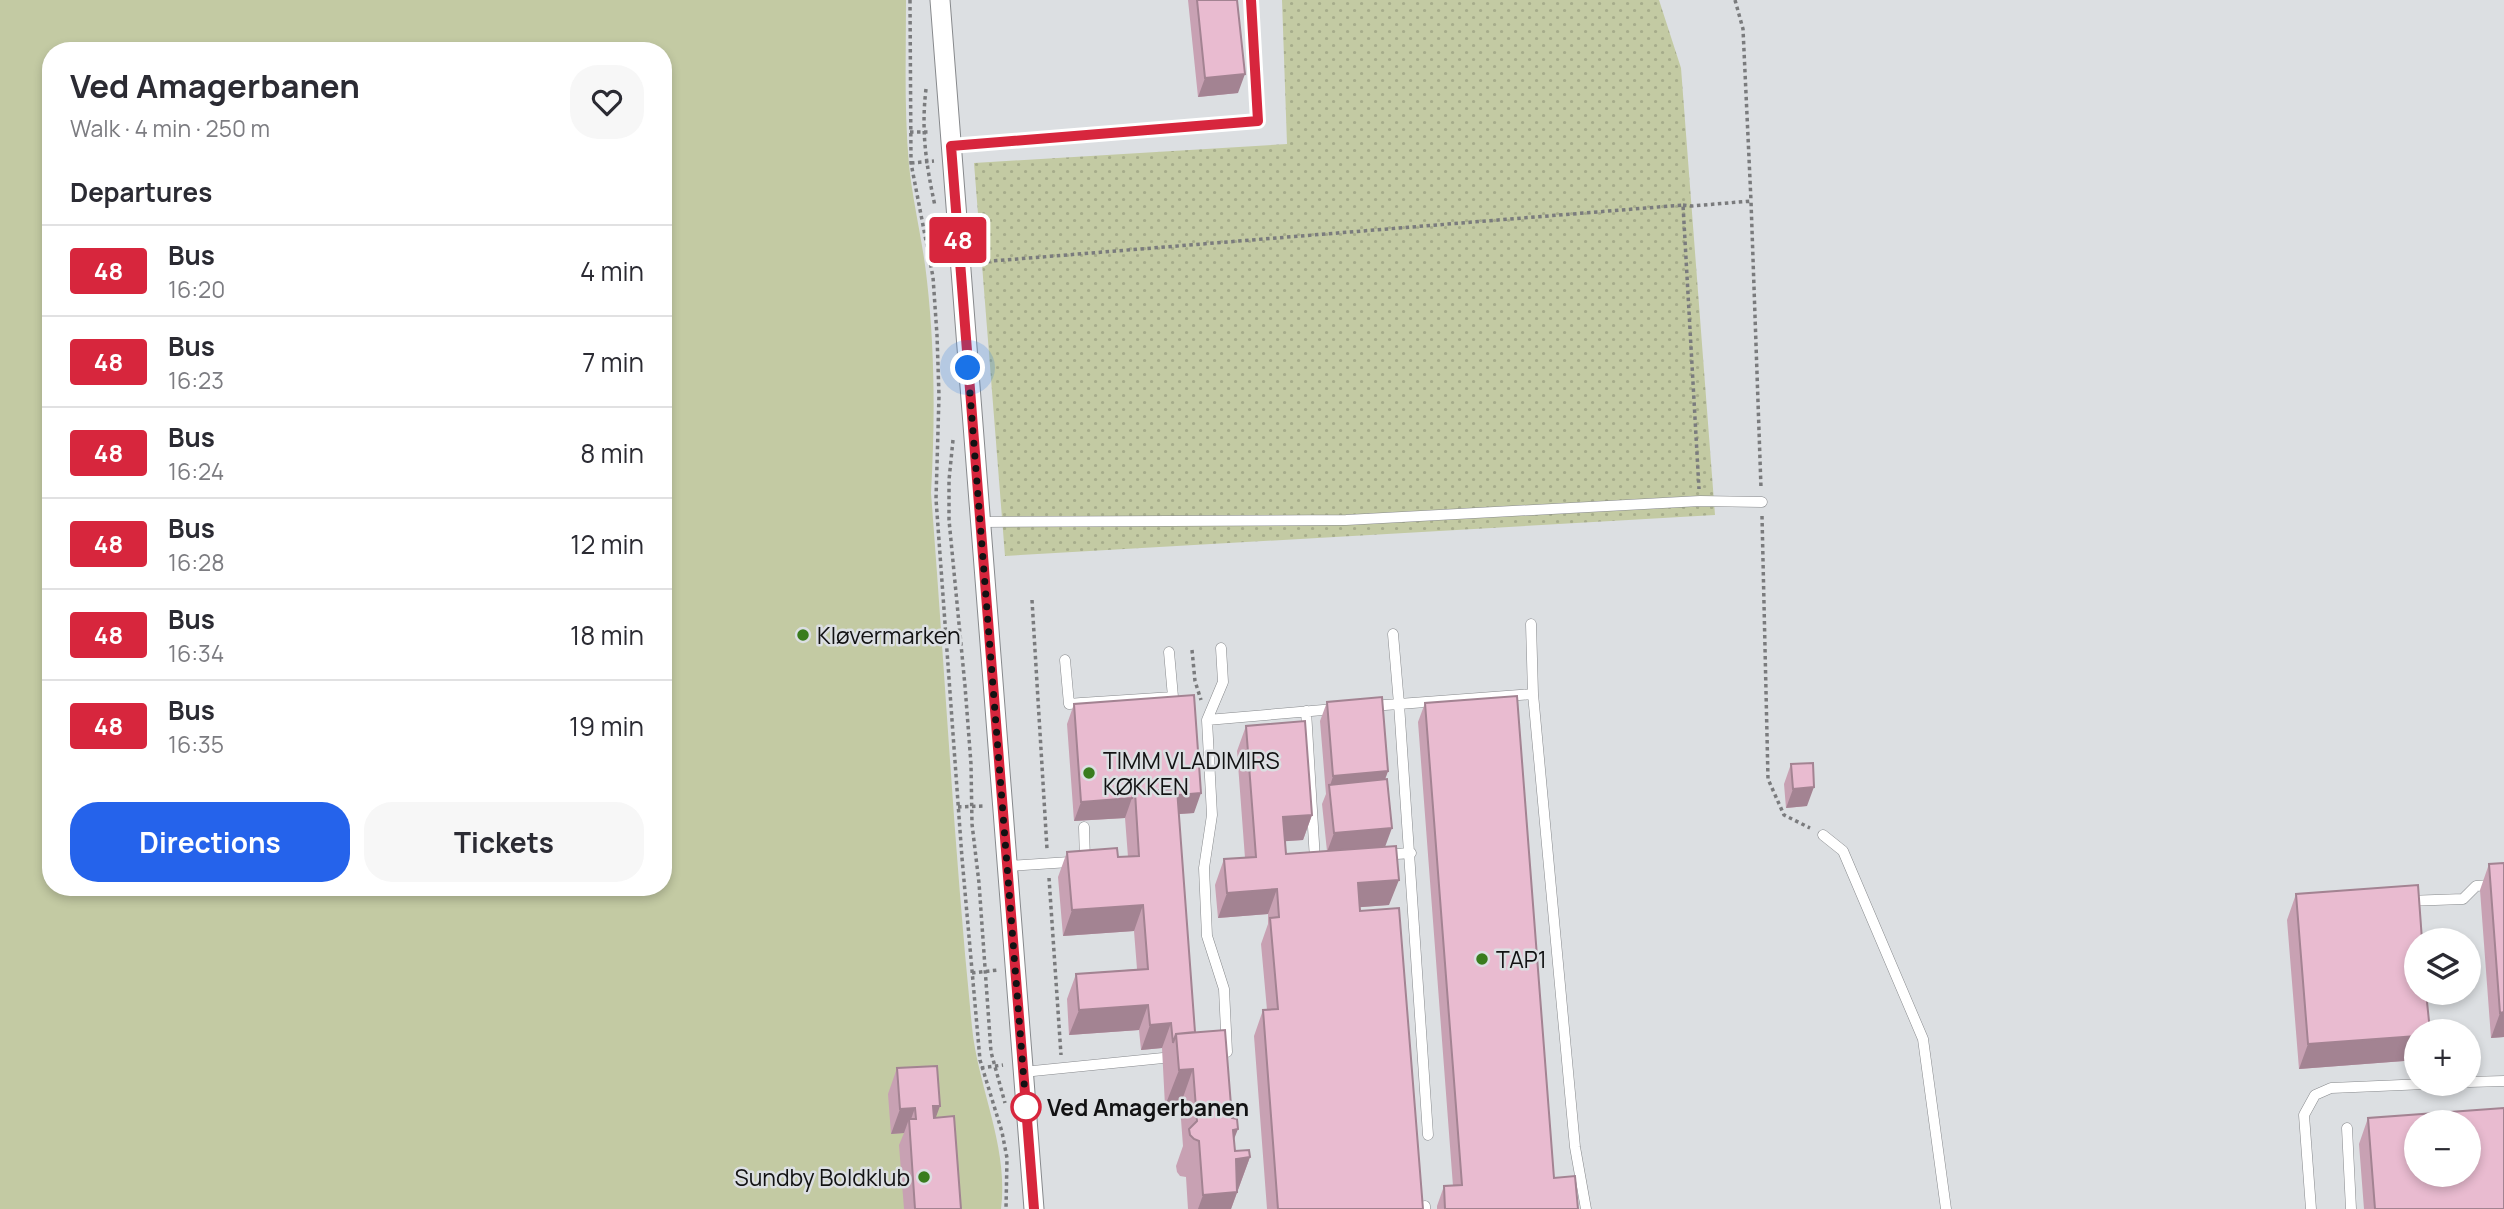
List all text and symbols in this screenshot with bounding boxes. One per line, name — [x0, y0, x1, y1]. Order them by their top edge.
text: Ved Amagerbanen — [70, 63, 360, 108]
button: heart — [570, 65, 644, 139]
text: Walk · 4 min · 250 m — [70, 112, 270, 144]
text: Departures — [70, 174, 212, 210]
line badge: 48 — [926, 217, 990, 263]
text: 48 — [943, 223, 973, 256]
text: Bus — [168, 237, 215, 273]
text: 4 min — [580, 253, 644, 289]
text: 48 — [94, 254, 123, 287]
text: 16:20 — [168, 273, 225, 305]
text: Bus — [168, 328, 215, 364]
text: 7 min — [582, 344, 644, 380]
text: 48 — [94, 345, 123, 378]
your location — [950, 350, 985, 385]
text: 16:23 — [168, 364, 224, 396]
text: Bus — [168, 419, 215, 455]
text: 8 min — [580, 435, 644, 471]
text: 48 — [94, 436, 123, 469]
text: 16:24 — [168, 455, 224, 487]
text: Bus — [168, 510, 215, 546]
text: 12 min — [570, 526, 644, 562]
text: 48 — [94, 527, 123, 560]
text: 16:28 — [168, 546, 225, 578]
text: Bus — [168, 601, 215, 637]
text: 18 min — [570, 617, 644, 653]
text: 48 — [94, 618, 123, 651]
place label: Kløvermarken — [817, 619, 961, 651]
marker: Kløvermarken — [795, 627, 811, 643]
text: 16:34 — [168, 637, 224, 669]
text: Bus — [168, 692, 215, 728]
text: 19 min — [569, 708, 644, 744]
text: 48 — [94, 709, 123, 742]
text: 16:35 — [168, 728, 224, 760]
place label: TIMM VLADIMIRS KØKKEN — [1103, 744, 1280, 802]
marker: TIMM VLADIMIRS KØKKEN — [1081, 765, 1097, 781]
button: Directions — [70, 802, 350, 882]
button: Tickets — [364, 802, 644, 882]
map controls — [2404, 928, 2481, 1187]
button: layers — [2404, 928, 2481, 1005]
place label: TAP1 — [1496, 943, 1547, 975]
marker: TAP1 — [1474, 951, 1490, 967]
button: + — [2404, 1019, 2481, 1096]
place label: Ved Amagerbanen — [1047, 1091, 1249, 1123]
marker: Ved Amagerbanen — [1011, 1092, 1041, 1122]
button: − — [2404, 1110, 2481, 1187]
place label: Sundby Boldklub — [734, 1161, 910, 1193]
marker: Sundby Boldklub — [916, 1169, 932, 1185]

